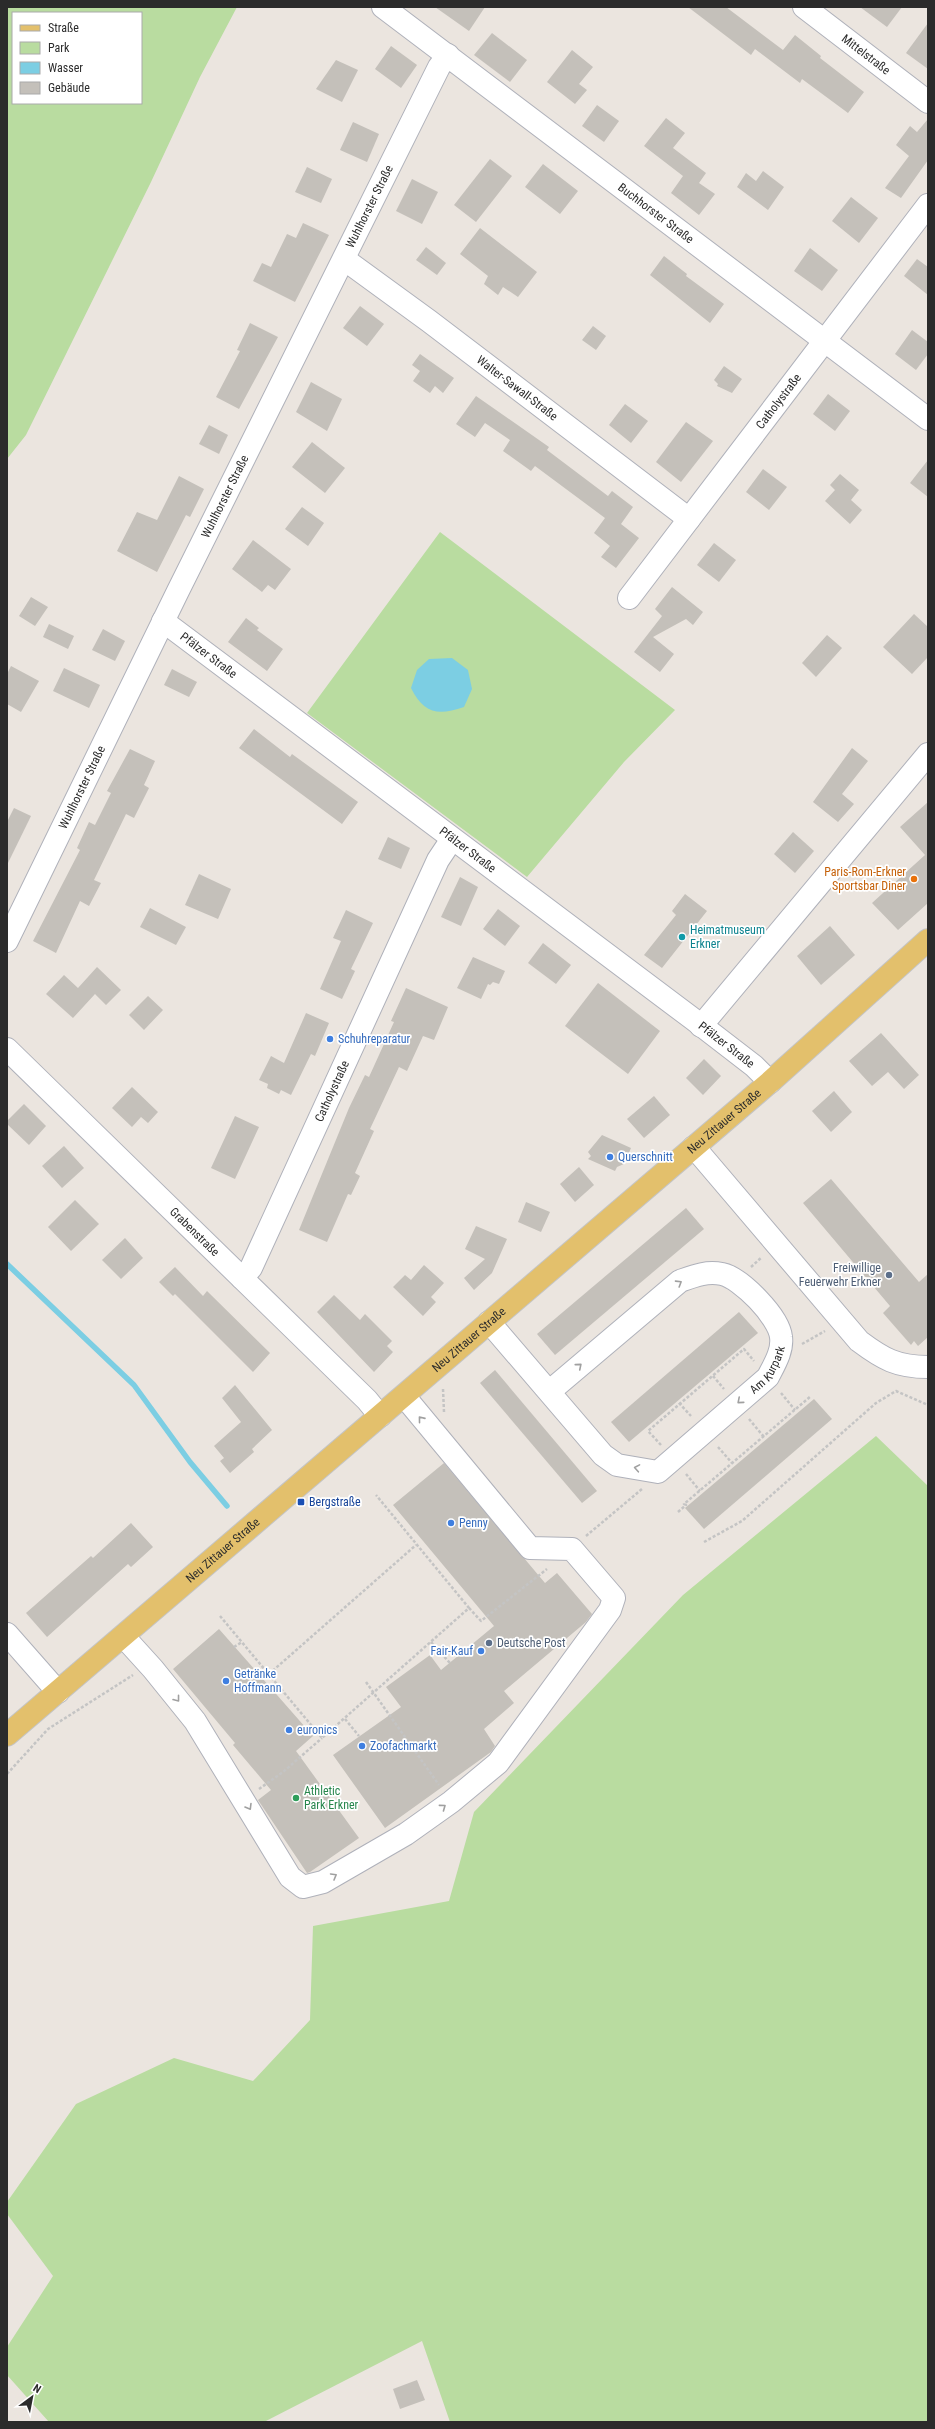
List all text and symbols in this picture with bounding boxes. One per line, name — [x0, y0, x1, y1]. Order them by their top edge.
legend — [12, 12, 142, 104]
text: Straße — [48, 21, 79, 35]
street label: Mittelstraße — [839, 31, 893, 78]
text: Park — [48, 41, 70, 55]
text: Wasser — [48, 61, 83, 75]
text: Gebäude — [48, 81, 90, 95]
street label: Wuhlhorster Straße — [343, 162, 396, 250]
street label: Buchhorster Straße — [615, 180, 697, 247]
street label: Walter-Sawall-Straße — [474, 353, 561, 424]
street label: Catholystraße — [753, 371, 804, 432]
street label: Wuhlhorster Straße — [199, 452, 252, 540]
street label: Pfälzer Straße — [178, 629, 240, 681]
street label: Wuhlhorster Straße — [56, 743, 108, 831]
street label: Pfälzer Straße — [437, 824, 499, 876]
place label: Paris-Rom-Erkner Sportsbar Diner — [824, 865, 906, 893]
marker: Paris-Rom-Erkner Sportsbar Diner — [909, 874, 919, 884]
place label: Heimatmuseum Erkner — [690, 923, 765, 951]
marker: Heimatmuseum Erkner — [677, 932, 687, 942]
street label: Pfälzer Straße — [696, 1019, 758, 1071]
place label: Schuhreparatur — [338, 1032, 411, 1046]
marker: Schuhreparatur — [325, 1034, 335, 1044]
street label: Catholystraße — [312, 1058, 352, 1124]
street label: Neu Zittauer Straße — [685, 1086, 764, 1157]
place label: Querschnitt — [618, 1150, 673, 1164]
marker: Querschnitt — [605, 1152, 615, 1162]
street label: Grabenstraße — [167, 1205, 223, 1259]
place label: Freiwillige Feuerwehr Erkner — [799, 1261, 881, 1289]
marker: Freiwillige Feuerwehr Erkner — [884, 1270, 894, 1280]
one-way arrow — [675, 1280, 682, 1288]
street label: Neu Zittauer Straße — [429, 1304, 509, 1375]
street label: Am Kurpark — [747, 1344, 788, 1397]
one-way arrow — [575, 1363, 582, 1370]
one-way arrow — [738, 1396, 745, 1403]
one-way arrow — [419, 1416, 426, 1423]
one-way arrow — [633, 1465, 640, 1473]
place label: Bergstraße — [309, 1495, 361, 1509]
marker: Bergstraße — [296, 1497, 306, 1507]
street label: Neu Zittauer Straße — [183, 1515, 263, 1586]
place label: Penny — [459, 1516, 488, 1530]
marker: Penny — [446, 1518, 456, 1528]
place label: Deutsche Post — [497, 1636, 566, 1650]
marker: Deutsche Post — [484, 1638, 494, 1648]
place label: Fair-Kauf — [430, 1644, 473, 1658]
marker: Fair-Kauf — [476, 1646, 486, 1656]
place label: Getränke Hoffmann — [234, 1667, 282, 1695]
marker: Getränke Hoffmann — [221, 1676, 231, 1686]
one-way arrow — [173, 1695, 180, 1702]
place label: euronics — [297, 1723, 338, 1737]
marker: euronics — [284, 1725, 294, 1735]
place label: Zoofachmarkt — [370, 1739, 437, 1753]
marker: Zoofachmarkt — [357, 1741, 367, 1751]
place label: Athletic Park Erkner — [304, 1784, 359, 1812]
marker: Athletic Park Erkner — [291, 1793, 301, 1803]
one-way arrow — [244, 1803, 252, 1810]
one-way arrow — [439, 1805, 446, 1812]
one-way arrow — [330, 1874, 337, 1881]
north arrow — [12, 2377, 52, 2417]
text: N — [31, 2382, 44, 2396]

